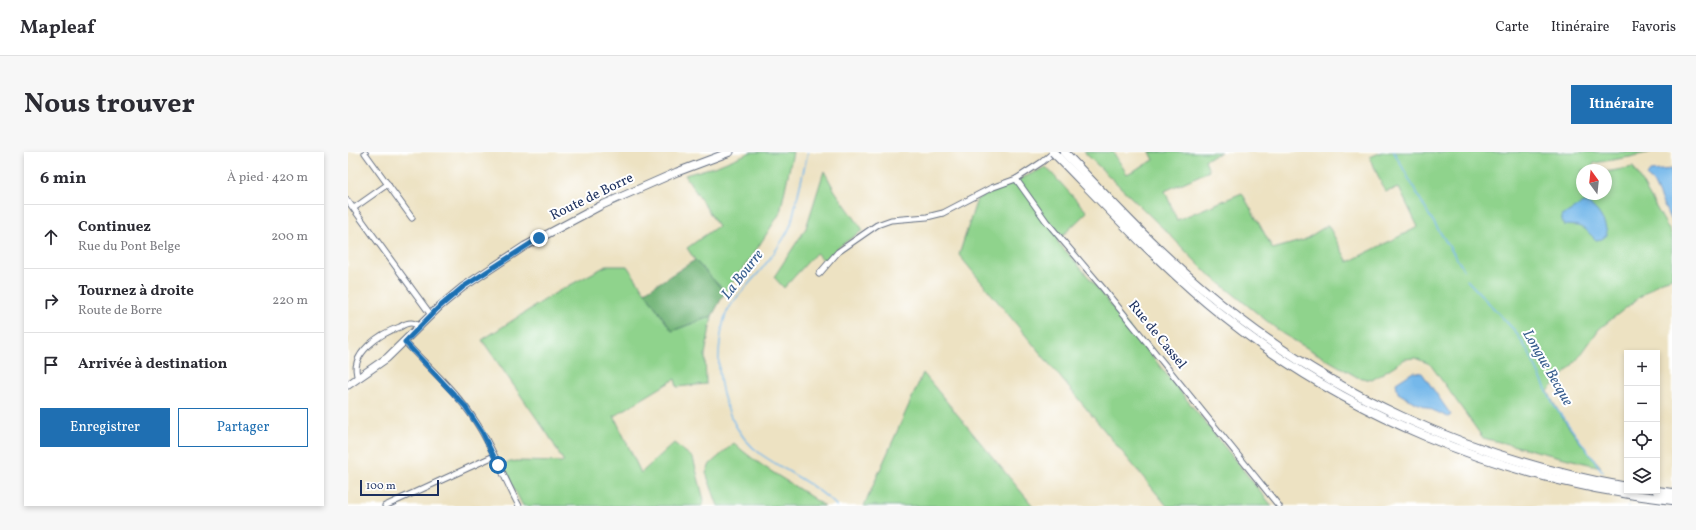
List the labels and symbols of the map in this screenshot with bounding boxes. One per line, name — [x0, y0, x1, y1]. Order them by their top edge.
north arrow — [1576, 164, 1612, 200]
street label: Route de Borre — [547, 168, 637, 225]
route end — [530, 229, 548, 247]
water label: La Bourre — [717, 245, 769, 304]
street label: Rue de Cassel — [1123, 297, 1191, 373]
water label: Longue Becque — [1517, 326, 1578, 411]
route start — [489, 456, 507, 474]
scale bar — [360, 478, 439, 497]

